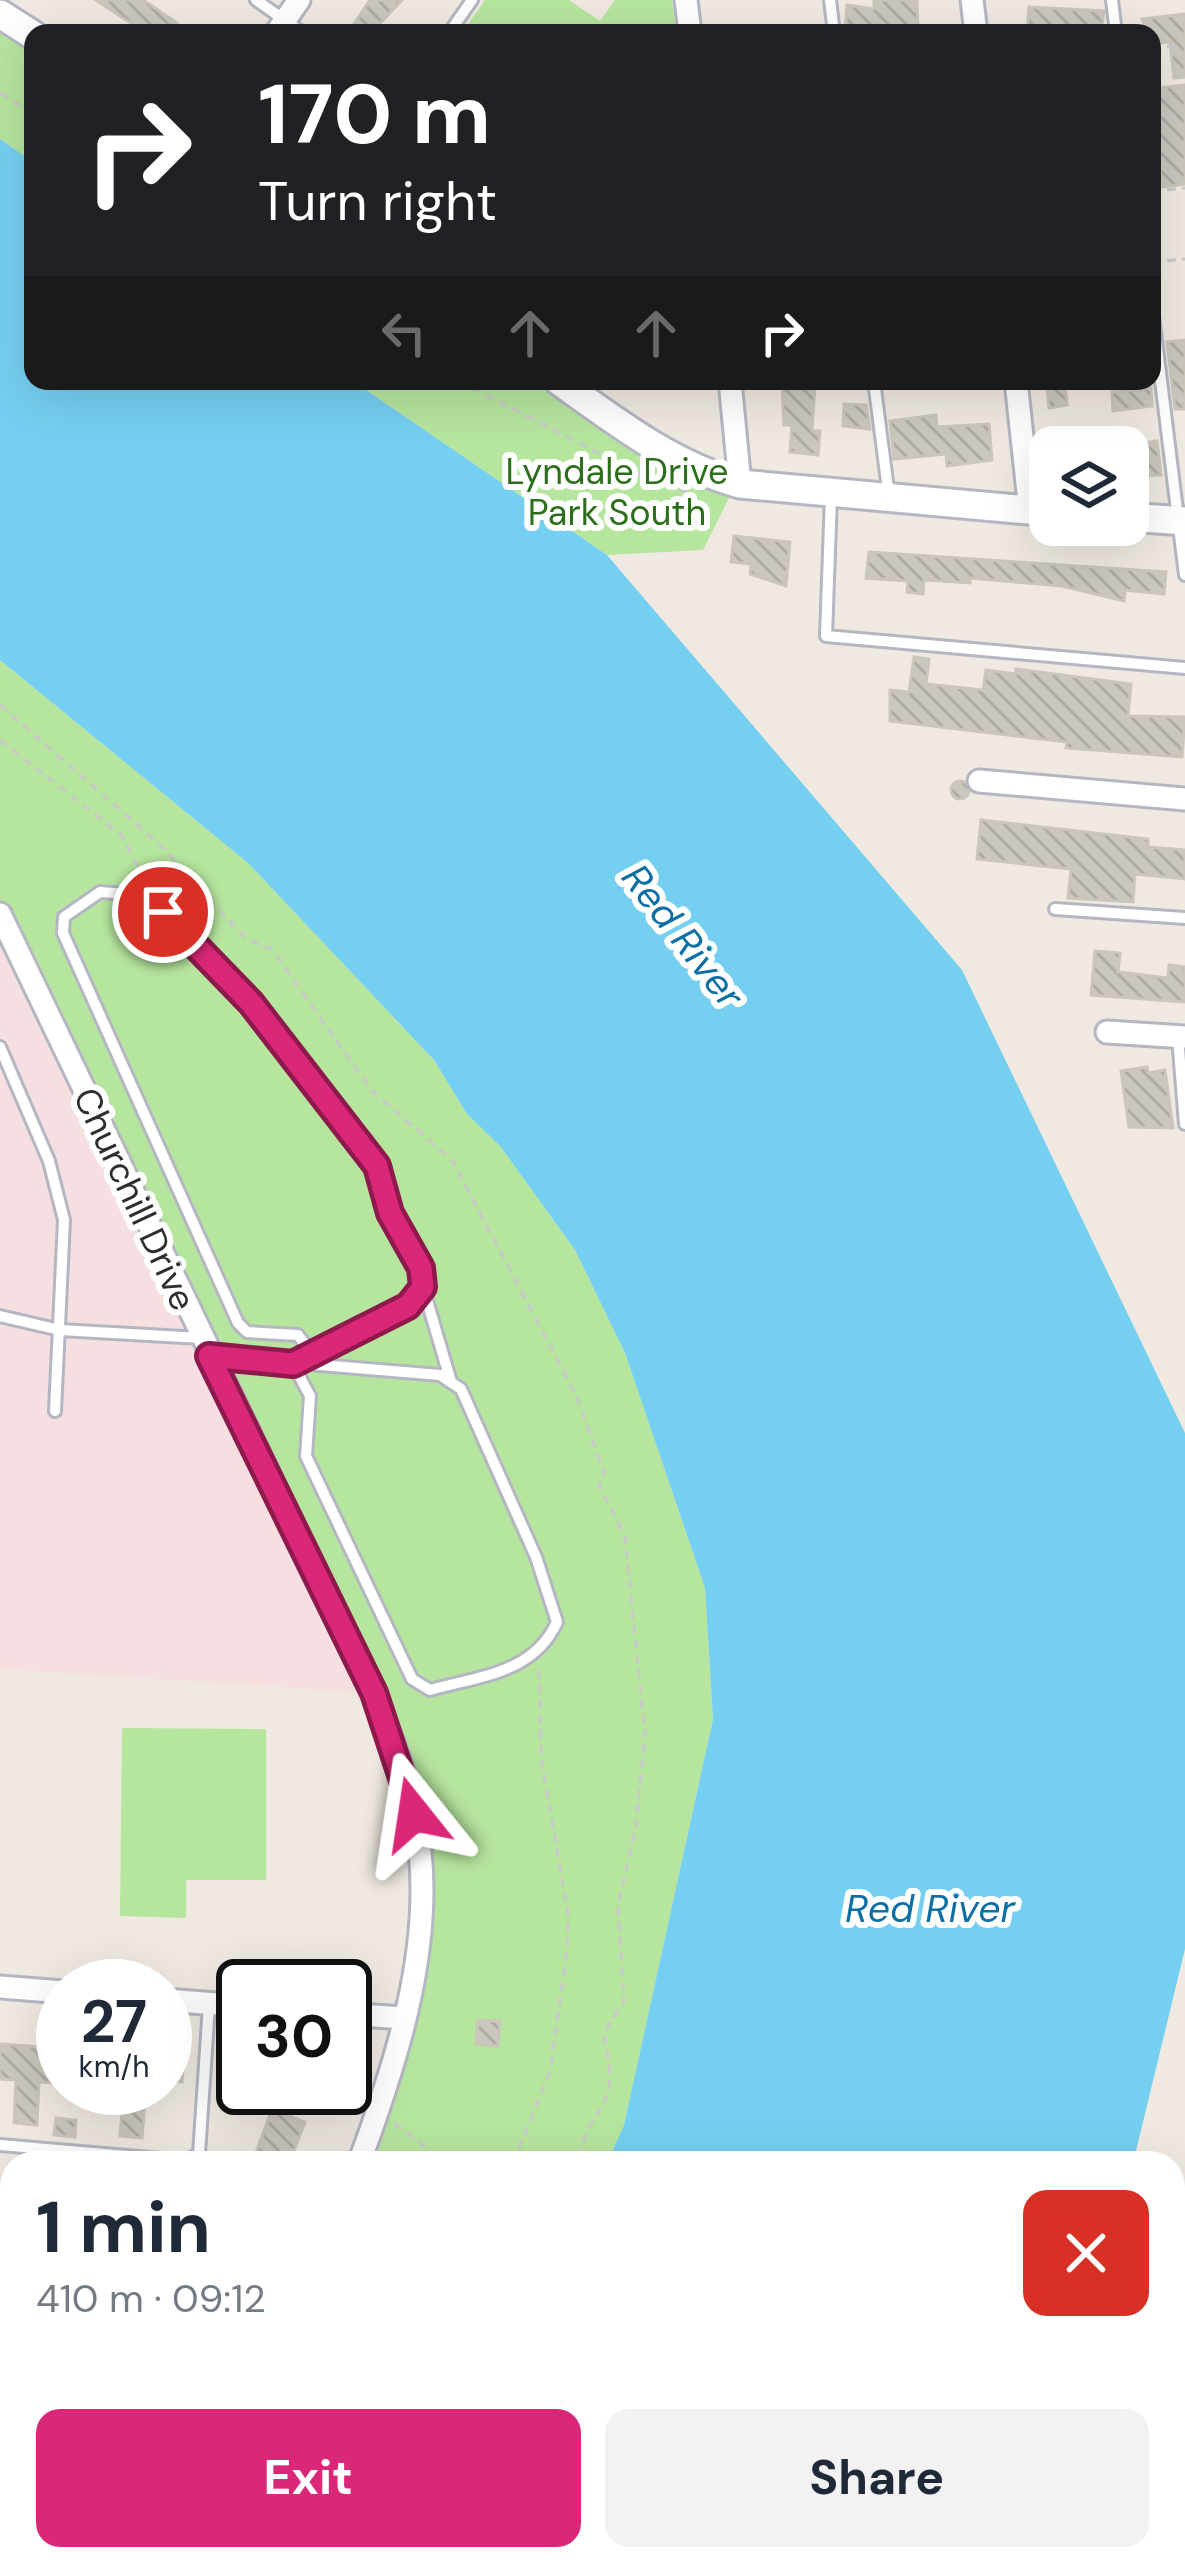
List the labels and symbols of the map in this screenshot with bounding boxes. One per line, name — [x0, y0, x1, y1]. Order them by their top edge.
park label: Lyndale Drive Park South — [506, 448, 728, 536]
water label: Red River — [611, 853, 756, 1020]
pin — [112, 861, 214, 963]
street label: Churchill Drive — [63, 1080, 207, 1318]
position arrow — [351, 1751, 477, 1877]
water label: Red River — [845, 1883, 1016, 1934]
speed limit sign: 30 — [216, 1959, 372, 2115]

